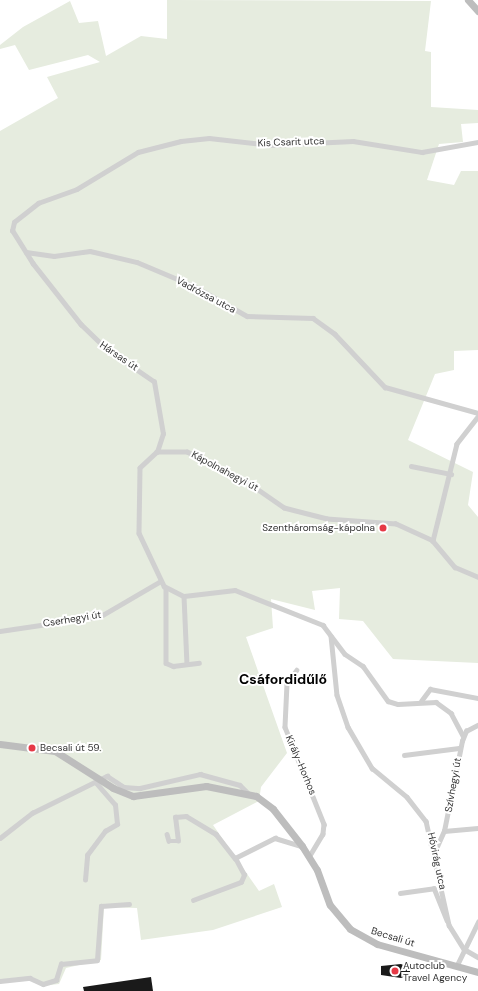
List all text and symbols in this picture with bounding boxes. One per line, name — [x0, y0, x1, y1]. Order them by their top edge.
street label: Kis Csarit utca — [257, 135, 325, 149]
street label: Vadrózsa utca — [174, 274, 238, 316]
street label: Hársas út — [98, 339, 140, 373]
street label: Kápolnahegyi út — [190, 448, 260, 494]
place label: Szentháromság-kápolna — [262, 522, 375, 534]
marker: Szentháromság-kápolna — [378, 523, 388, 533]
street label: Cserhegyi út — [42, 608, 102, 630]
district label: Csáfordidűlő — [239, 671, 327, 687]
street label: Király-Horhos — [283, 733, 319, 797]
place label: Becsali út 59. — [40, 742, 101, 754]
marker: Becsali út 59. — [27, 743, 37, 753]
street label: Szívhegyi út — [442, 757, 464, 813]
street label: Hóvirág utca — [425, 831, 449, 891]
street label: Becsali út — [370, 925, 416, 949]
place label: Autoclub Travel Agency — [403, 959, 467, 982]
marker: Autoclub Travel Agency — [390, 966, 400, 976]

